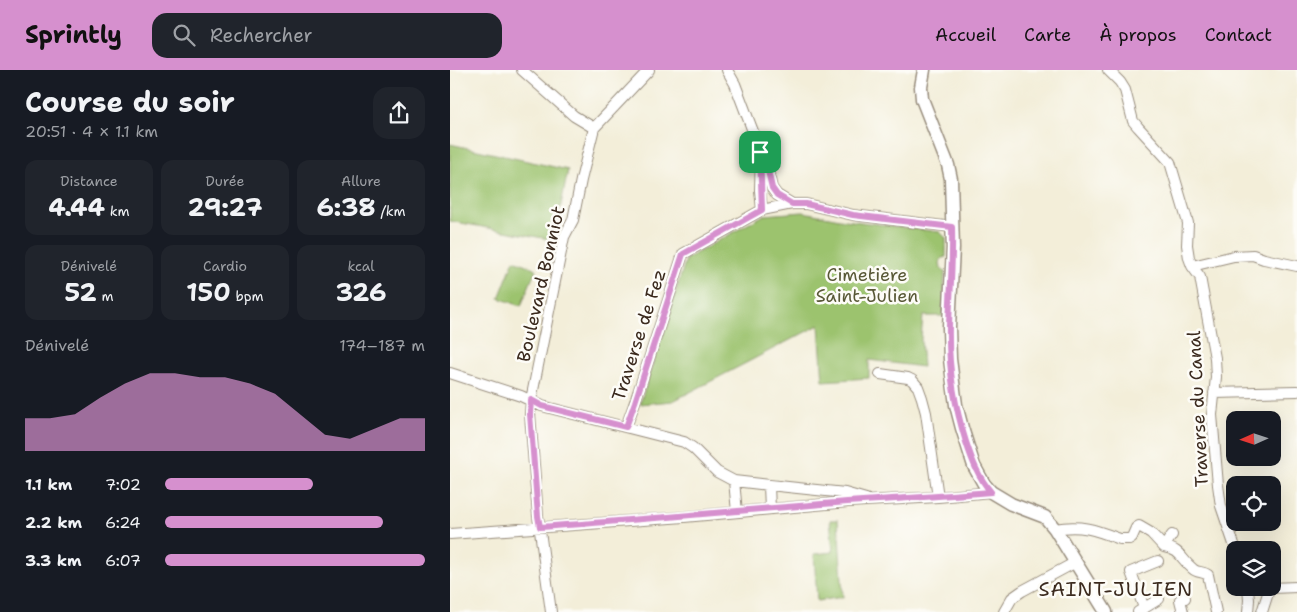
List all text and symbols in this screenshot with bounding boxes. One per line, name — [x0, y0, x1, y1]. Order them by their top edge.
search box — [152, 13, 502, 58]
text: Sprintly — [25, 19, 122, 51]
icon: search — [170, 21, 198, 49]
text: Rechercher — [210, 23, 313, 48]
text: Accueil — [935, 23, 996, 47]
text: Carte — [1024, 23, 1071, 47]
text: À propos — [1099, 23, 1177, 47]
text: Contact — [1205, 23, 1272, 47]
text: Course du soir — [25, 83, 235, 121]
button: share — [373, 87, 425, 139]
text: 20:51 · 4 × 1.1 km — [25, 121, 158, 142]
pin — [739, 131, 781, 173]
icon: arrive — [746, 138, 774, 166]
text: Distance — [60, 172, 118, 190]
text: Durée — [206, 172, 244, 190]
text: Allure — [341, 172, 381, 190]
text: 4.44 — [48, 190, 105, 224]
text: 29:27 — [188, 190, 262, 224]
text: 6:38 — [316, 190, 376, 224]
text: km — [105, 202, 130, 220]
text: /km — [376, 202, 406, 220]
street label: Boulevard Bonniot — [511, 204, 571, 364]
text: Dénivelé — [61, 257, 117, 275]
text: Cardio — [203, 257, 247, 275]
text: kcal — [347, 257, 375, 275]
park label: Cimetière Saint-Julien — [816, 263, 918, 308]
street label: Traverse de Fez — [606, 266, 672, 404]
text: 52 — [64, 275, 97, 309]
text: 150 — [186, 275, 231, 309]
text: 326 — [335, 275, 387, 309]
text: m — [97, 287, 114, 305]
text: bpm — [231, 287, 264, 305]
street label: Traverse du Canal — [1182, 330, 1214, 488]
text: Dénivelé — [25, 335, 89, 356]
text: 174–187 m — [339, 335, 425, 356]
north arrow — [1226, 411, 1281, 466]
map controls — [1226, 411, 1281, 596]
text: 1.1 km — [25, 474, 72, 495]
text: 7:02 — [105, 474, 141, 495]
button: locate — [1226, 476, 1281, 531]
text: 2.2 km — [25, 512, 82, 533]
text: 6:24 — [105, 512, 141, 533]
button: layers — [1226, 541, 1281, 596]
text: 3.3 km — [25, 550, 82, 571]
text: 6:07 — [105, 550, 141, 571]
district label: SAINT-JULIEN — [1039, 576, 1193, 602]

